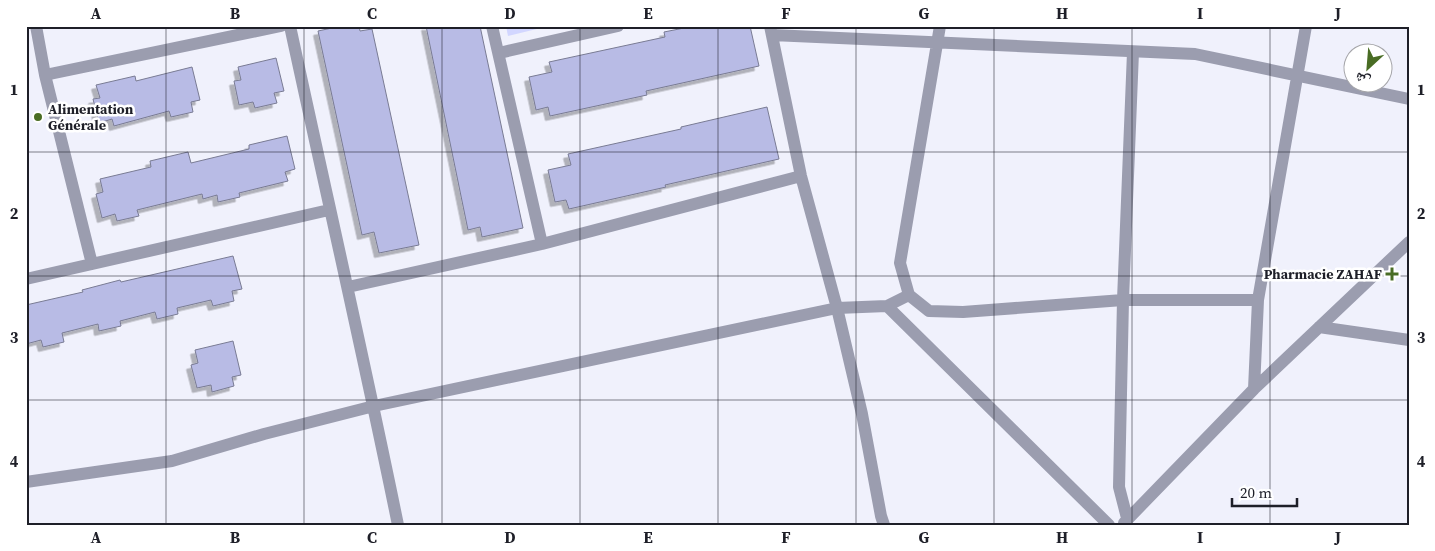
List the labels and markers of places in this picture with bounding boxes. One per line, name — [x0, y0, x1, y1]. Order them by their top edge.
place label: Alimentation Générale — [48, 99, 134, 135]
marker: Alimentation Générale — [32, 111, 44, 123]
place label: Pharmacie ZAHAF — [1264, 264, 1382, 284]
marker: Pharmacie ZAHAF — [1386, 268, 1398, 280]

